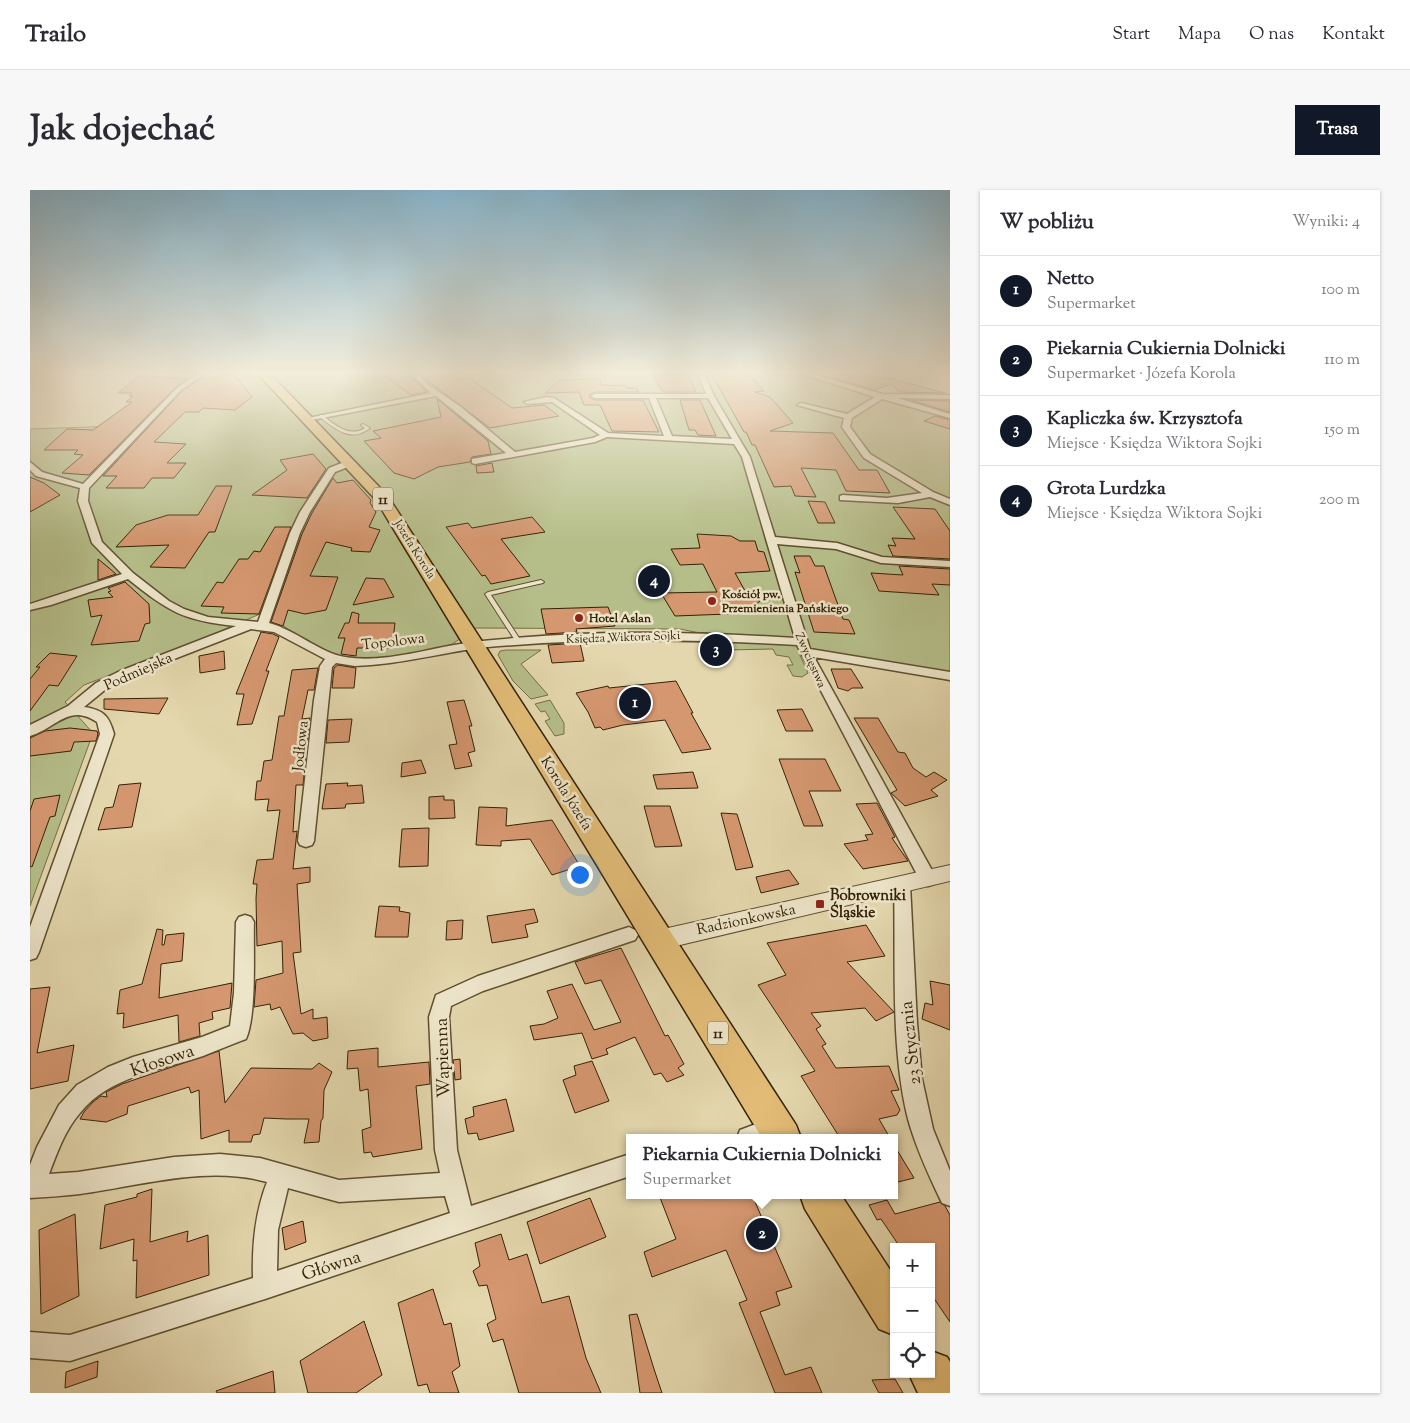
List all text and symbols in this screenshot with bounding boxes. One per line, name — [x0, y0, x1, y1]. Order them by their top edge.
text: Trailo — [25, 18, 86, 52]
text: Start — [1112, 22, 1150, 48]
text: Mapa — [1178, 22, 1221, 48]
text: O nas — [1249, 22, 1294, 48]
text: Kontakt — [1322, 22, 1385, 48]
text: Jak dojechać — [30, 105, 215, 156]
button: Trasa — [1295, 105, 1380, 155]
text: W pobliżu — [1000, 208, 1094, 238]
text: Wyniki: 4 — [1292, 211, 1360, 234]
text: Netto — [1047, 266, 1094, 293]
text: 1 — [1013, 279, 1019, 302]
text: 100 m — [1321, 279, 1360, 302]
text: Supermarket — [1047, 293, 1136, 316]
text: Piekarnia Cukiernia Dolnicki — [1047, 336, 1285, 363]
text: 2 — [1012, 349, 1020, 372]
text: 110 m — [1324, 349, 1360, 372]
text: Supermarket · Józefa Korola — [1047, 363, 1236, 386]
text: Kapliczka św. Krzysztofa — [1047, 406, 1243, 433]
text: 3 — [1013, 419, 1019, 442]
text: 150 m — [1324, 419, 1360, 442]
text: Miejsce · Księdza Wiktora Sojki — [1047, 433, 1262, 456]
text: Grota Lurdzka — [1047, 476, 1166, 503]
road number: 11 — [373, 488, 393, 510]
text: 4 — [1012, 489, 1020, 512]
text: 200 m — [1319, 489, 1360, 512]
text: Miejsce · Księdza Wiktora Sojki — [1047, 503, 1262, 526]
street label: Józefa Korola — [388, 515, 440, 583]
pin: 4 — [638, 562, 670, 600]
place label: Kościół pw. Przemienienia Pańskiego — [721, 586, 849, 618]
marker: Kościół pw. Przemienienia Pańskiego — [706, 595, 718, 607]
place label: Hotel Aslan — [588, 610, 652, 628]
marker: Hotel Aslan — [573, 612, 585, 624]
street label: Księdza Wiktora Sojki — [566, 627, 681, 649]
street label: Topolowa — [360, 628, 426, 657]
street label: Zwycięstwa — [790, 630, 830, 691]
pin: 3 — [700, 631, 732, 669]
street label: Podmiejska — [101, 648, 176, 697]
pin: 1 — [619, 684, 651, 722]
street label: Jodłowa — [288, 720, 315, 774]
street label: Korola Józefa — [535, 753, 597, 835]
your location — [567, 862, 593, 888]
place label: Bobrowniki Śląskie — [830, 886, 907, 924]
marker: Bobrowniki Śląskie — [814, 898, 826, 910]
street label: Radzionkowska — [695, 900, 798, 941]
street label: 23 Stycznia — [895, 1000, 929, 1086]
street label: Wapienna — [430, 1017, 458, 1098]
road number: 11 — [708, 1021, 728, 1044]
street label: Kłosowa — [127, 1039, 198, 1085]
popup — [626, 1134, 898, 1199]
text: Piekarnia Cukiernia Dolnicki — [643, 1142, 881, 1169]
text: Supermarket — [643, 1169, 731, 1192]
pin: 2 — [746, 1215, 778, 1253]
map controls — [890, 1243, 935, 1378]
button: + — [890, 1243, 935, 1288]
street label: Główna — [298, 1245, 365, 1289]
button: − — [890, 1288, 935, 1333]
button: locate — [890, 1333, 935, 1378]

